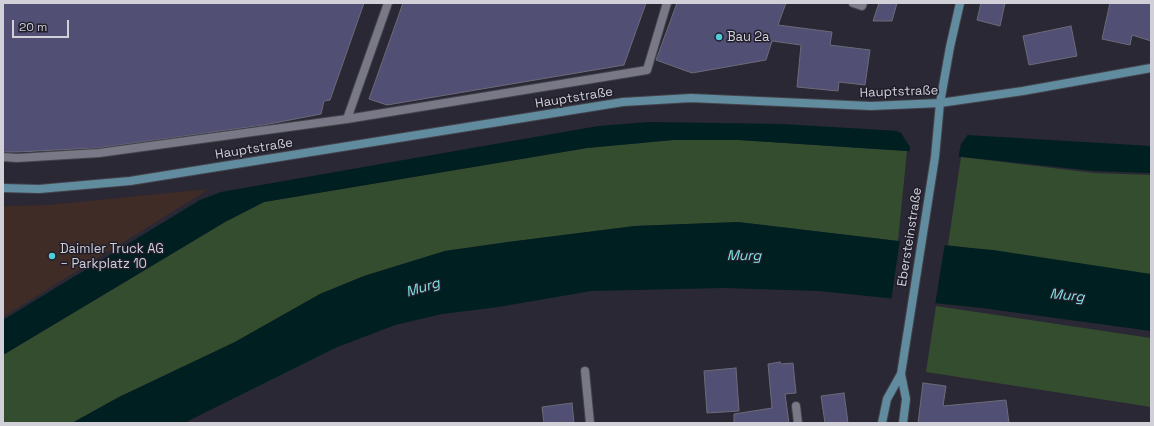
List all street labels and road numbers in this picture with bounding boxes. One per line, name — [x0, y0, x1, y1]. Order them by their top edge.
street label: Hauptstraße — [859, 83, 939, 101]
street label: Hauptstraße — [534, 84, 614, 112]
street label: Hauptstraße — [214, 135, 294, 163]
street label: Ebersteinstraße — [894, 186, 926, 288]

